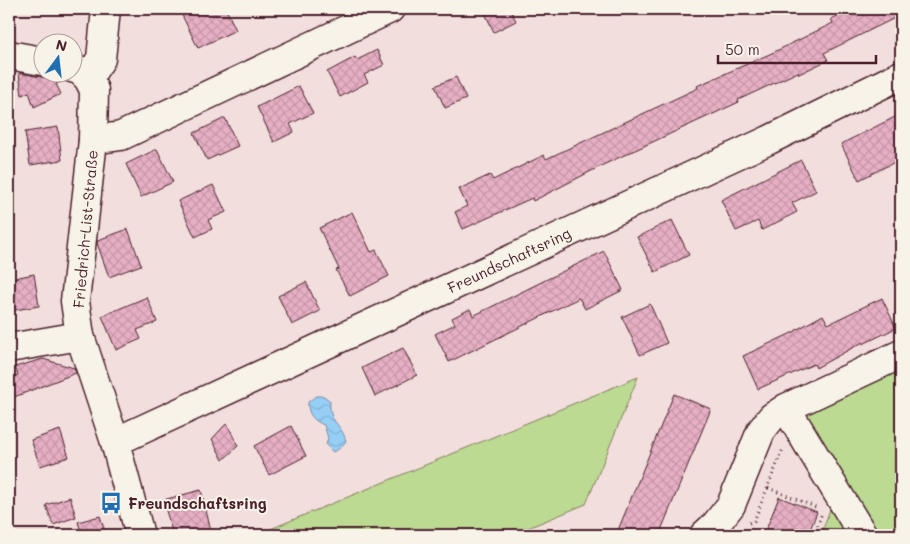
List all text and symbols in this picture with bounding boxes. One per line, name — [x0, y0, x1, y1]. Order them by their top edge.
north arrow — [32, 32, 82, 82]
scale bar — [718, 32, 875, 64]
text: N — [54, 34, 69, 56]
text: 50 m — [725, 39, 760, 59]
street label: Friedrich-List-Straße — [68, 149, 102, 309]
street label: Freundschaftsring — [444, 222, 574, 297]
bus stop icon: Freundschaftsring — [98, 490, 124, 516]
place label: Freundschaftsring — [128, 493, 267, 513]

